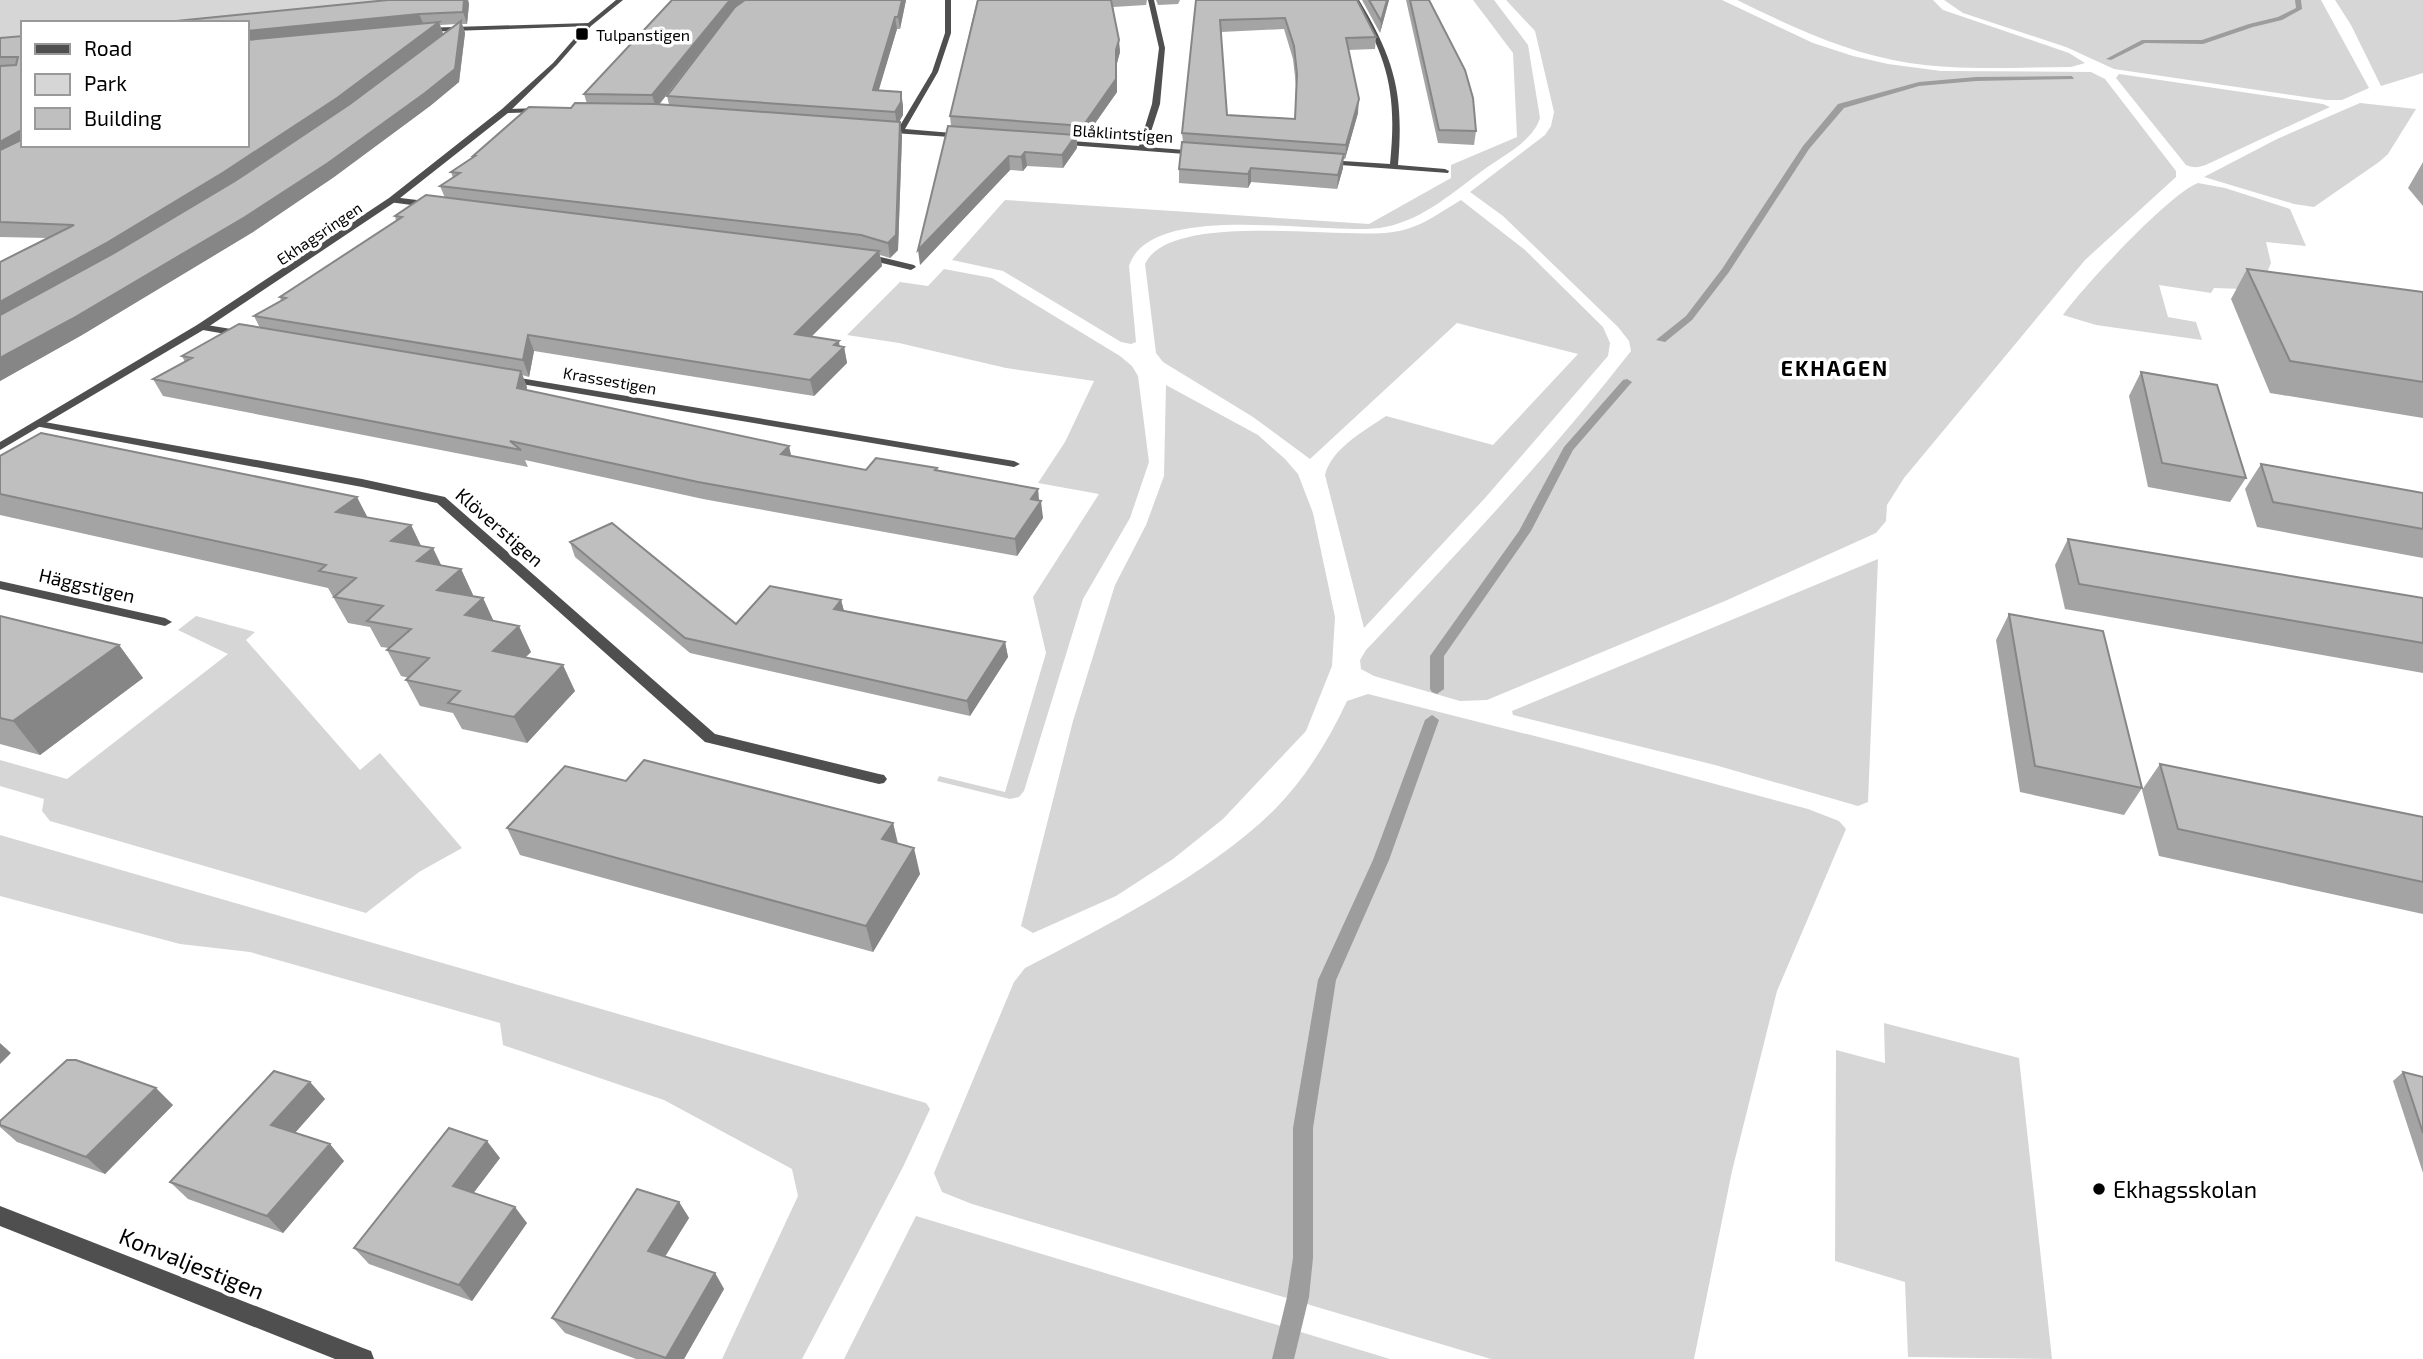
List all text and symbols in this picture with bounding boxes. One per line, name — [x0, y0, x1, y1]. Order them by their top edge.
legend — [21, 21, 248, 147]
place label: Tulpanstigen — [596, 25, 690, 44]
marker: Tulpanstigen — [574, 26, 590, 42]
text: Road — [84, 35, 132, 60]
text: Park — [84, 70, 127, 95]
text: Building — [84, 105, 162, 130]
street label: Blåklintstigen — [1072, 120, 1174, 146]
street label: Ekhagsringen — [273, 198, 365, 268]
district label: EKHAGEN — [1781, 355, 1889, 380]
street label: Krassestigen — [562, 362, 658, 398]
street label: Klöverstigen — [451, 483, 549, 571]
street label: Häggstigen — [37, 563, 137, 607]
place label: Ekhagsskolan — [2113, 1175, 2257, 1203]
marker: Ekhagsskolan — [2091, 1181, 2107, 1197]
street label: Konvaljestigen — [115, 1221, 269, 1305]

